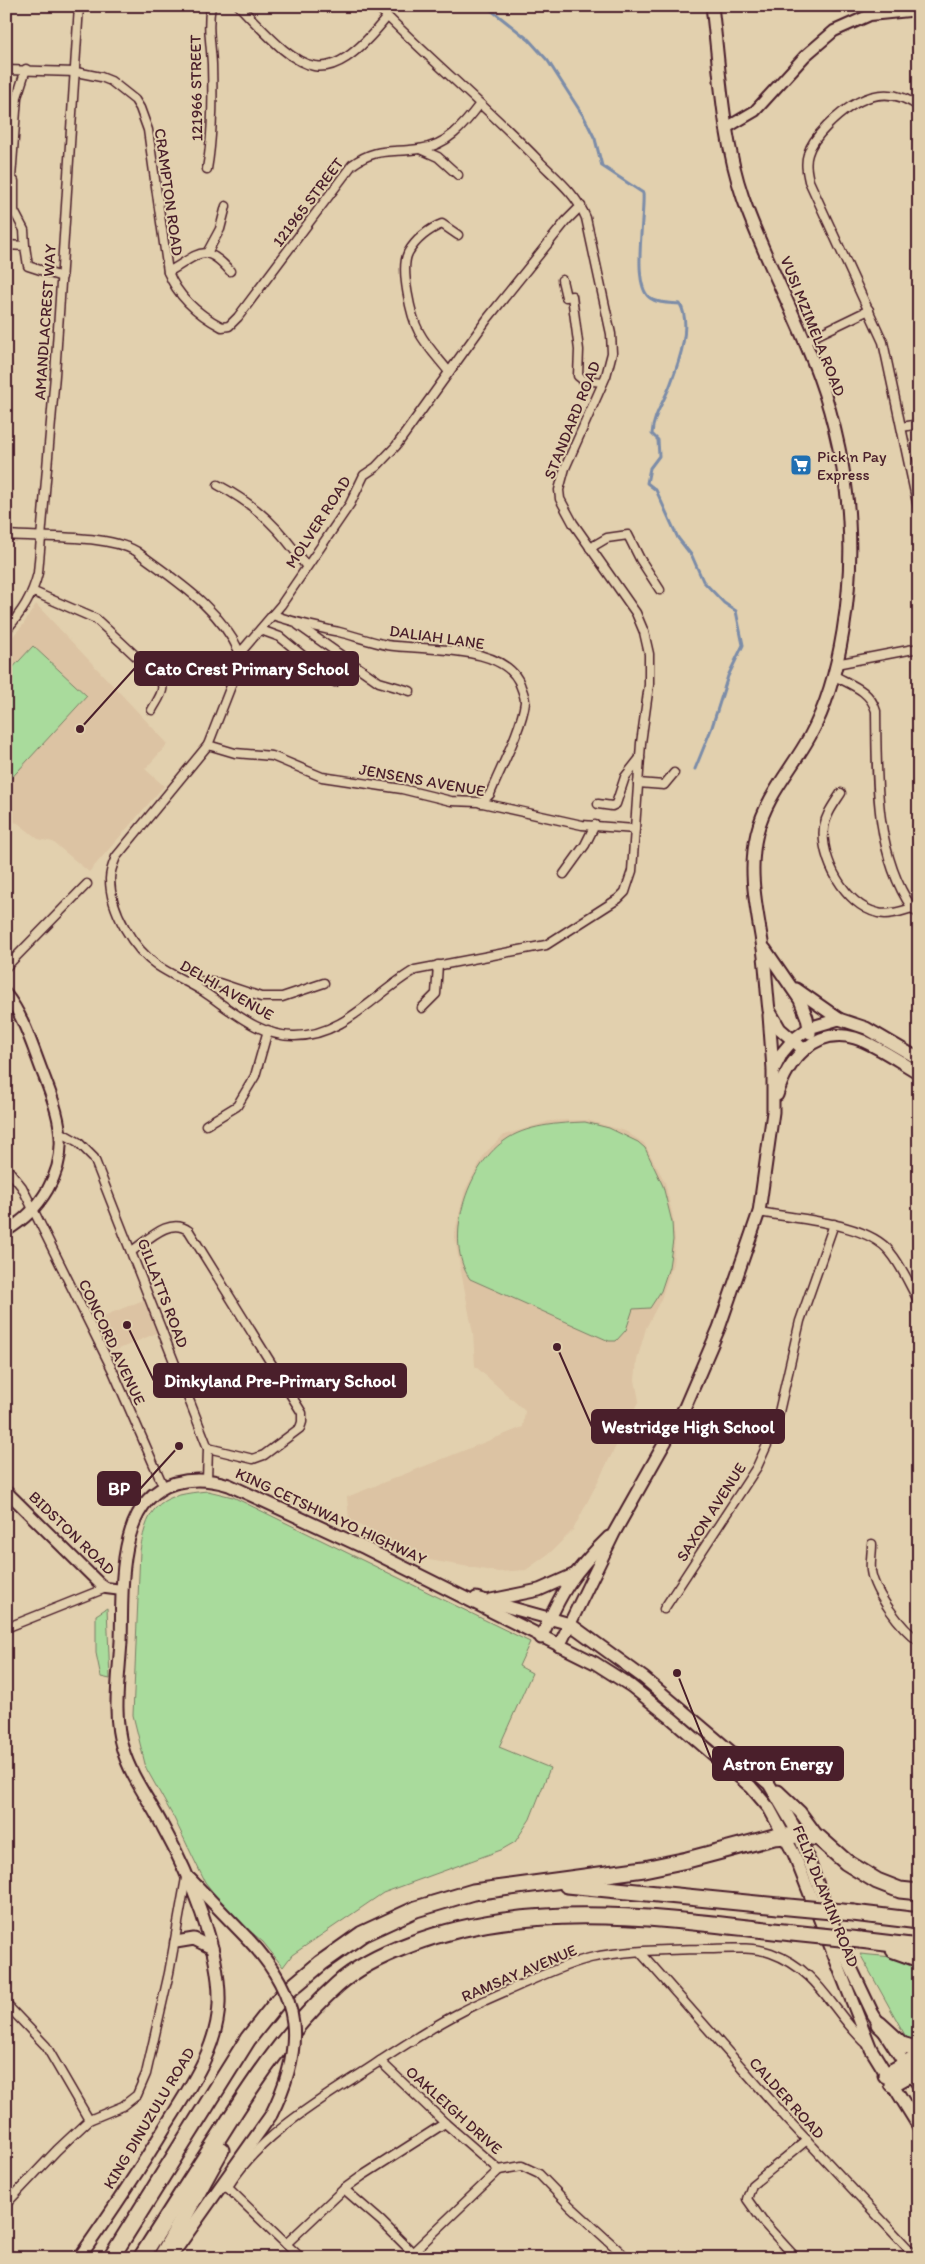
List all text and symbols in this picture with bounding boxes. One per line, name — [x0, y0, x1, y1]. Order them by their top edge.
street label: 121966 STREET — [186, 34, 206, 142]
street label: CRAMPTON ROAD — [151, 127, 187, 257]
street label: 121965 STREET — [268, 154, 348, 250]
street label: AMANDLACREST WAY — [30, 243, 60, 401]
street label: VUSI MZIMELA ROAD — [776, 253, 850, 399]
street label: STANDARD ROAD — [540, 358, 604, 482]
place label: Pick n Pay Express — [817, 447, 887, 484]
supermarket icon: Pick n Pay Express — [789, 453, 813, 477]
street label: MOLVER ROAD — [281, 472, 355, 572]
street label: DALIAH LANE — [388, 621, 486, 653]
callout: Cato Crest Primary School — [135, 652, 358, 685]
text: Cato Crest Primary School — [145, 658, 350, 680]
street label: JENSENS AVENUE — [358, 760, 487, 800]
street label: DELHI AVENUE — [177, 955, 277, 1025]
street label: GILLATTS ROAD — [133, 1236, 193, 1350]
street label: CONCORD AVENUE — [75, 1276, 150, 1408]
callout: Dinkyland Pre-Primary School — [154, 1364, 406, 1397]
text: Dinkyland Pre-Primary School — [164, 1370, 397, 1392]
callout: Westridge High School — [592, 1410, 784, 1443]
text: Westridge High School — [601, 1416, 775, 1438]
street label: SAXON AVENUE — [672, 1459, 750, 1565]
street label: KING CETSHWAYO HIGHWAY — [232, 1463, 430, 1569]
callout: BP — [98, 1472, 140, 1505]
text: BP — [108, 1478, 131, 1500]
street label: BIDSTON ROAD — [25, 1487, 119, 1579]
callout: Astron Energy — [713, 1747, 843, 1780]
text: Astron Energy — [722, 1753, 833, 1775]
street label: FELIX DLAMINI ROAD — [789, 1822, 863, 1970]
street label: RAMSAY AVENUE — [458, 1940, 580, 2006]
street label: KING DINUZULU ROAD — [99, 2044, 199, 2192]
street label: CALDER ROAD — [745, 2053, 829, 2143]
street label: OAKLEIGH DRIVE — [402, 2062, 506, 2158]

